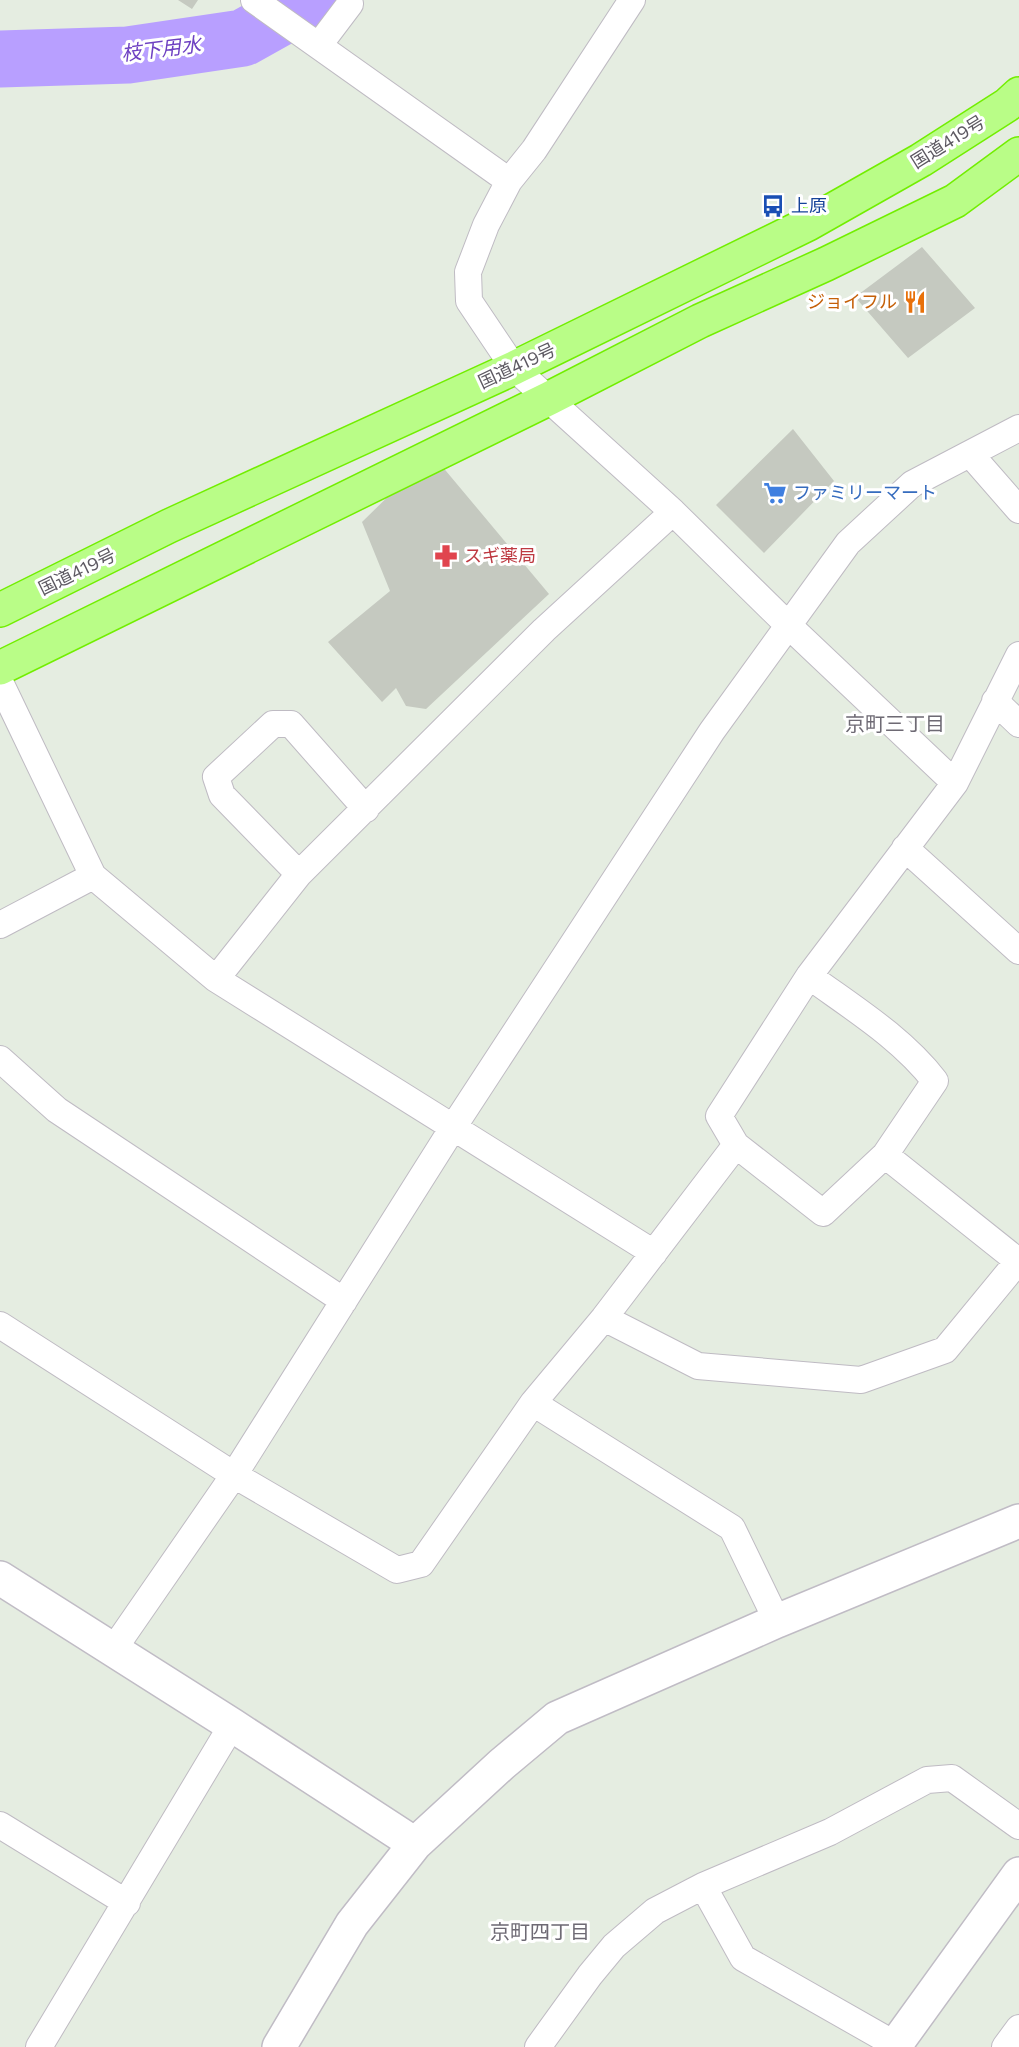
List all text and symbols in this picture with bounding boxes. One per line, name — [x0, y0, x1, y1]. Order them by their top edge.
water label: 枝下用水 — [120, 31, 204, 65]
street label: 国道419号 — [906, 110, 988, 172]
bus stop icon: 上原 — [760, 193, 786, 219]
place label: 上原 — [791, 194, 827, 216]
restaurant icon: ジョイフル — [902, 289, 928, 315]
place label: ジョイフル — [807, 290, 897, 312]
street label: 国道419号 — [474, 338, 559, 393]
supermarket icon: ファミリーマート — [762, 480, 788, 506]
place label: ファミリーマート — [793, 481, 937, 503]
street label: 国道419号 — [34, 543, 119, 599]
pharmacy icon: スギ薬局 — [433, 543, 459, 569]
place label: スギ薬局 — [464, 544, 536, 566]
district label: 京町三丁目 — [845, 711, 945, 735]
district label: 京町四丁目 — [490, 1919, 590, 1943]

